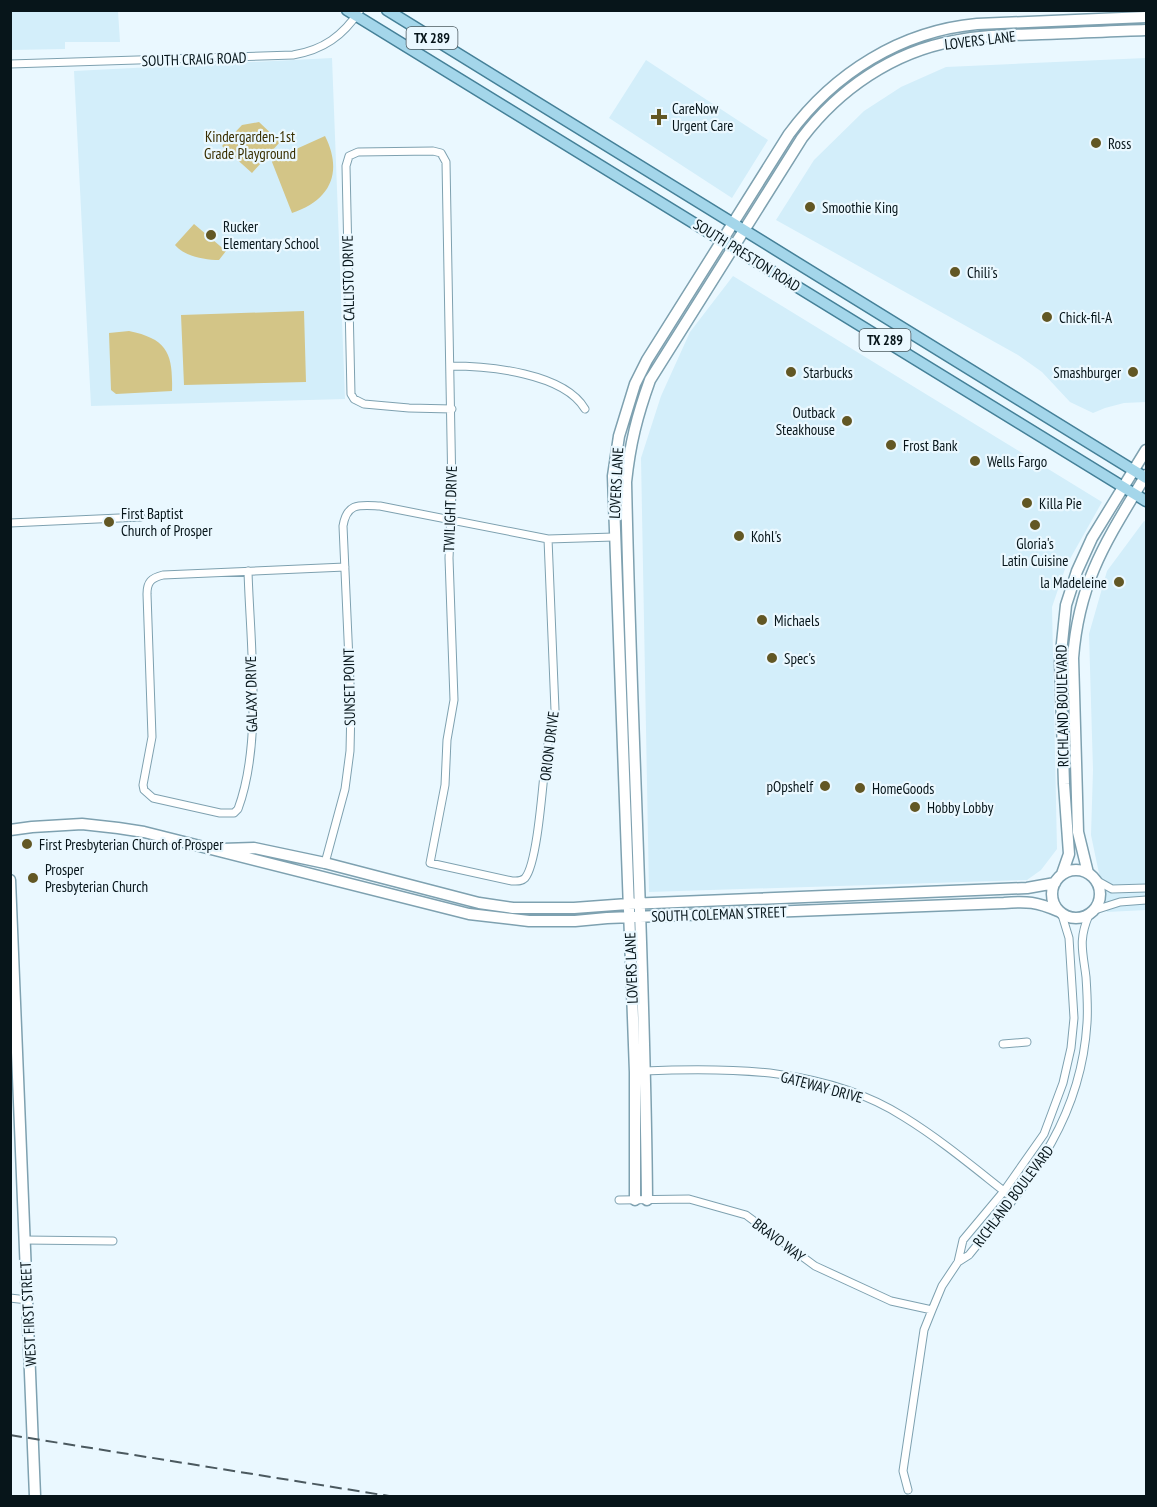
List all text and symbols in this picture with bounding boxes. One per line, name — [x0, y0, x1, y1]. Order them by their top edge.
street label: LOVERS LANE — [943, 26, 1017, 54]
road number: TX 289 — [406, 27, 458, 49]
street label: SOUTH CRAIG ROAD — [141, 48, 247, 70]
place label: CareNow Urgent Care — [672, 99, 733, 135]
marker: CareNow Urgent Care — [650, 108, 668, 126]
park label: Kindergarden-1st Grade Playground — [204, 127, 296, 163]
place label: Ross — [1108, 134, 1131, 153]
marker: Ross — [1089, 136, 1103, 150]
place label: Smoothie King — [822, 198, 898, 217]
marker: Smoothie King — [803, 200, 817, 214]
street label: SOUTH PRESTON ROAD — [690, 214, 804, 296]
place label: Rucker Elementary School — [223, 217, 320, 253]
marker: Rucker Elementary School — [204, 228, 218, 242]
street label: CALLISTO DRIVE — [338, 235, 358, 321]
place label: Chili's — [967, 263, 997, 282]
marker: Chili's — [948, 265, 962, 279]
place label: Chick-fil-A — [1059, 308, 1113, 327]
marker: Chick-fil-A — [1040, 310, 1054, 324]
road number: TX 289 — [860, 329, 910, 351]
place label: Starbucks — [803, 363, 853, 382]
place label: Smashburger — [1053, 363, 1122, 382]
marker: Starbucks — [784, 365, 798, 379]
marker: Smashburger — [1126, 365, 1140, 379]
place label: Outback Steakhouse — [776, 403, 835, 439]
marker: Outback Steakhouse — [840, 414, 854, 428]
place label: Frost Bank — [903, 436, 958, 455]
marker: Frost Bank — [884, 438, 898, 452]
street label: LOVERS LANE — [605, 447, 627, 519]
place label: Wells Fargo — [987, 452, 1047, 471]
marker: Wells Fargo — [968, 454, 982, 468]
street label: TWILIGHT DRIVE — [439, 465, 461, 553]
place label: Killa Pie — [1039, 494, 1082, 513]
marker: Killa Pie — [1020, 496, 1034, 510]
place label: First Baptist Church of Prosper — [121, 504, 213, 540]
marker: First Baptist Church of Prosper — [102, 515, 116, 529]
marker: Gloria's Latin Cuisine — [1028, 518, 1042, 532]
place label: Kohl's — [751, 527, 781, 546]
marker: Kohl's — [732, 529, 746, 543]
place label: Gloria's Latin Cuisine — [1002, 534, 1068, 570]
place label: la Madeleine — [1040, 573, 1107, 592]
marker: la Madeleine — [1112, 575, 1126, 589]
place label: Michaels — [774, 611, 820, 630]
marker: Michaels — [755, 613, 769, 627]
street label: RICHLAND BOULEVARD — [1051, 644, 1073, 767]
street label: SUNSET POINT — [339, 648, 359, 726]
place label: Spec's — [784, 649, 815, 668]
marker: Spec's — [765, 651, 779, 665]
street label: GALAXY DRIVE — [241, 656, 261, 732]
street label: ORION DRIVE — [535, 710, 563, 782]
place label: pOpshelf — [766, 777, 814, 796]
marker: pOpshelf — [818, 779, 832, 793]
place label: HomeGoods — [872, 779, 934, 798]
marker: HomeGoods — [853, 781, 867, 795]
place label: Hobby Lobby — [927, 798, 994, 817]
marker: Hobby Lobby — [908, 800, 922, 814]
place label: First Presbyterian Church of Prosper — [39, 835, 224, 854]
marker: First Presbyterian Church of Prosper — [20, 837, 34, 851]
place label: Prosper Presbyterian Church — [45, 860, 148, 896]
marker: Prosper Presbyterian Church — [26, 871, 40, 885]
street label: SOUTH COLEMAN STREET — [651, 902, 787, 926]
street label: LOVERS LANE — [620, 932, 642, 1004]
street label: GATEWAY DRIVE — [779, 1067, 865, 1107]
street label: RICHLAND BOULEVARD — [969, 1141, 1058, 1251]
street label: BRAVO WAY — [749, 1214, 809, 1266]
street label: WEST FIRST STREET — [16, 1261, 40, 1367]

